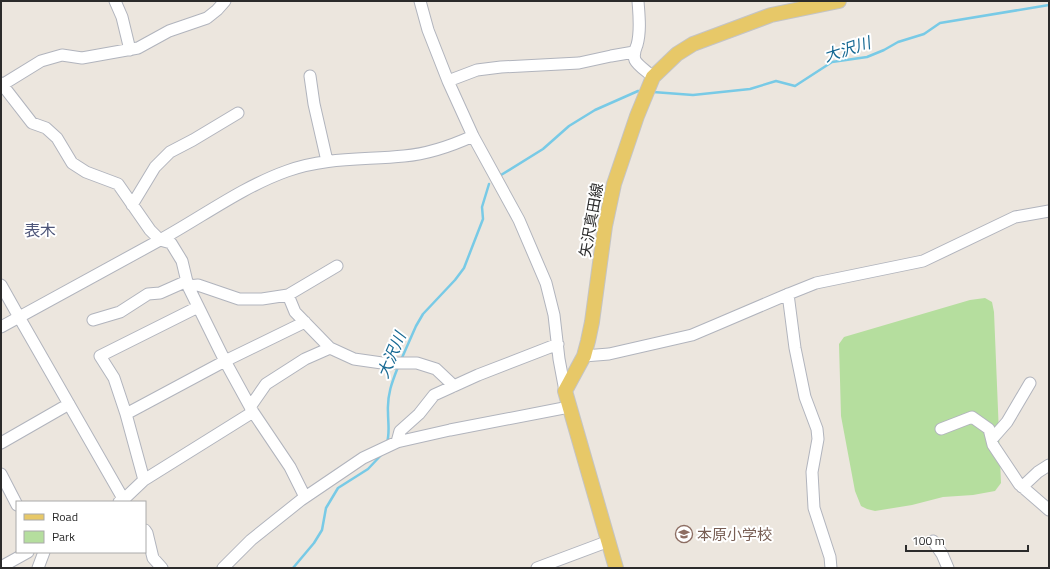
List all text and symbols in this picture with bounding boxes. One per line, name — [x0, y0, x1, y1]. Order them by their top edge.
water label: 大沢川 — [820, 30, 875, 68]
street label: 矢沢真田線 — [573, 181, 609, 259]
district label: 表木 — [24, 218, 56, 242]
water label: 大沢川 — [371, 326, 412, 382]
legend — [16, 501, 146, 553]
text: Road — [52, 507, 78, 526]
place label: 本原小学校 — [697, 523, 772, 546]
school or university icon: 本原小学校 — [674, 524, 694, 544]
text: Park — [52, 527, 75, 546]
scale bar — [906, 527, 1028, 553]
text: 100 m — [912, 531, 945, 550]

